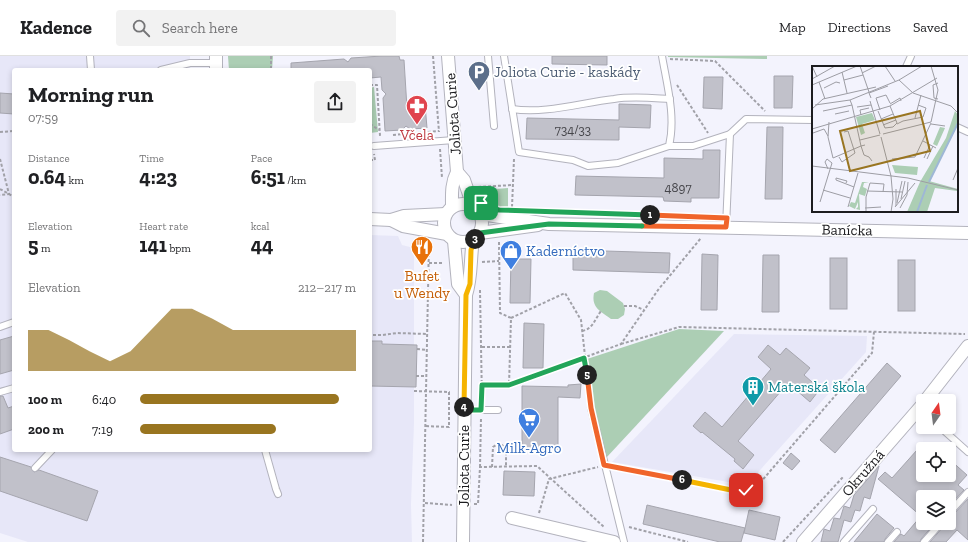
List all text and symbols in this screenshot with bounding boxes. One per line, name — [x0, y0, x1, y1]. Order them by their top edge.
search box — [116, 10, 396, 46]
text: Kadence — [20, 16, 92, 39]
icon: search — [130, 17, 152, 39]
text: Search here — [162, 19, 238, 37]
text: Map — [779, 19, 806, 36]
text: Directions — [828, 19, 891, 36]
text: Saved — [913, 19, 948, 36]
parking icon: Joliota Curie - kaskády — [466, 59, 492, 92]
place label: Joliota Curie - kaskády — [494, 63, 641, 81]
inset map — [812, 66, 958, 212]
street label: Joliota Curie — [441, 73, 465, 155]
text: Morning run — [28, 81, 154, 108]
button: share — [314, 81, 356, 123]
pharmacy icon: Včela — [404, 93, 430, 126]
text: 07:59 — [28, 110, 58, 125]
house number: 734/33 — [555, 122, 591, 137]
place label: Včela — [399, 126, 434, 144]
text: Distance — [28, 152, 70, 165]
text: Time — [139, 152, 164, 165]
text: Pace — [251, 152, 272, 165]
text: 0.64 — [28, 165, 66, 189]
text: 4:23 — [139, 165, 177, 189]
text: 6:51 — [251, 165, 285, 189]
text: km — [66, 174, 84, 187]
text: /km — [285, 174, 306, 187]
house number: 4897 — [664, 180, 692, 195]
pin — [464, 186, 498, 220]
icon: arrive — [470, 192, 492, 214]
pin: 1 — [640, 205, 660, 225]
text: 1 — [648, 208, 652, 221]
text: Elevation — [28, 220, 72, 233]
text: Heart rate — [139, 220, 188, 233]
text: kcal — [251, 220, 270, 233]
street label: Banícka — [821, 221, 873, 239]
pin: 3 — [465, 229, 485, 249]
text: 3 — [472, 232, 478, 245]
text: 5 — [28, 233, 38, 257]
text: 141 — [139, 233, 167, 257]
text: 44 — [251, 233, 273, 257]
restaurant icon: Bufet u Wendy — [409, 234, 435, 267]
shop icon: Kaderníctvo — [498, 238, 524, 271]
text: m — [38, 242, 50, 255]
text: bpm — [167, 242, 191, 255]
place label: Kaderníctvo — [526, 242, 605, 260]
place label: Bufet u Wendy — [394, 267, 450, 302]
text: Elevation — [28, 280, 80, 295]
text: 212–217 m — [298, 280, 356, 295]
pin: 5 — [577, 365, 597, 385]
text: 5 — [584, 368, 590, 381]
building icon: Materská škola — [740, 374, 766, 407]
place label: Materská škola — [768, 378, 865, 396]
text: 100 m — [28, 392, 62, 407]
text: 6:40 — [92, 392, 116, 407]
north arrow — [916, 394, 956, 434]
map controls — [916, 394, 956, 530]
pin: 4 — [454, 397, 474, 417]
text: 4 — [461, 400, 467, 413]
supermarket icon: Milk-Agro — [516, 406, 542, 439]
text: 200 m — [28, 422, 64, 437]
text: 7:19 — [92, 422, 113, 437]
street label: Joliota Curie — [455, 425, 473, 507]
place label: Milk-Agro — [496, 439, 562, 457]
button: locate — [916, 442, 956, 482]
street label: Okružná — [838, 446, 888, 500]
pin: 6 — [672, 470, 692, 490]
text: 6 — [679, 473, 685, 486]
pin — [729, 473, 763, 507]
icon: check — [735, 479, 757, 501]
button: layers — [916, 490, 956, 530]

